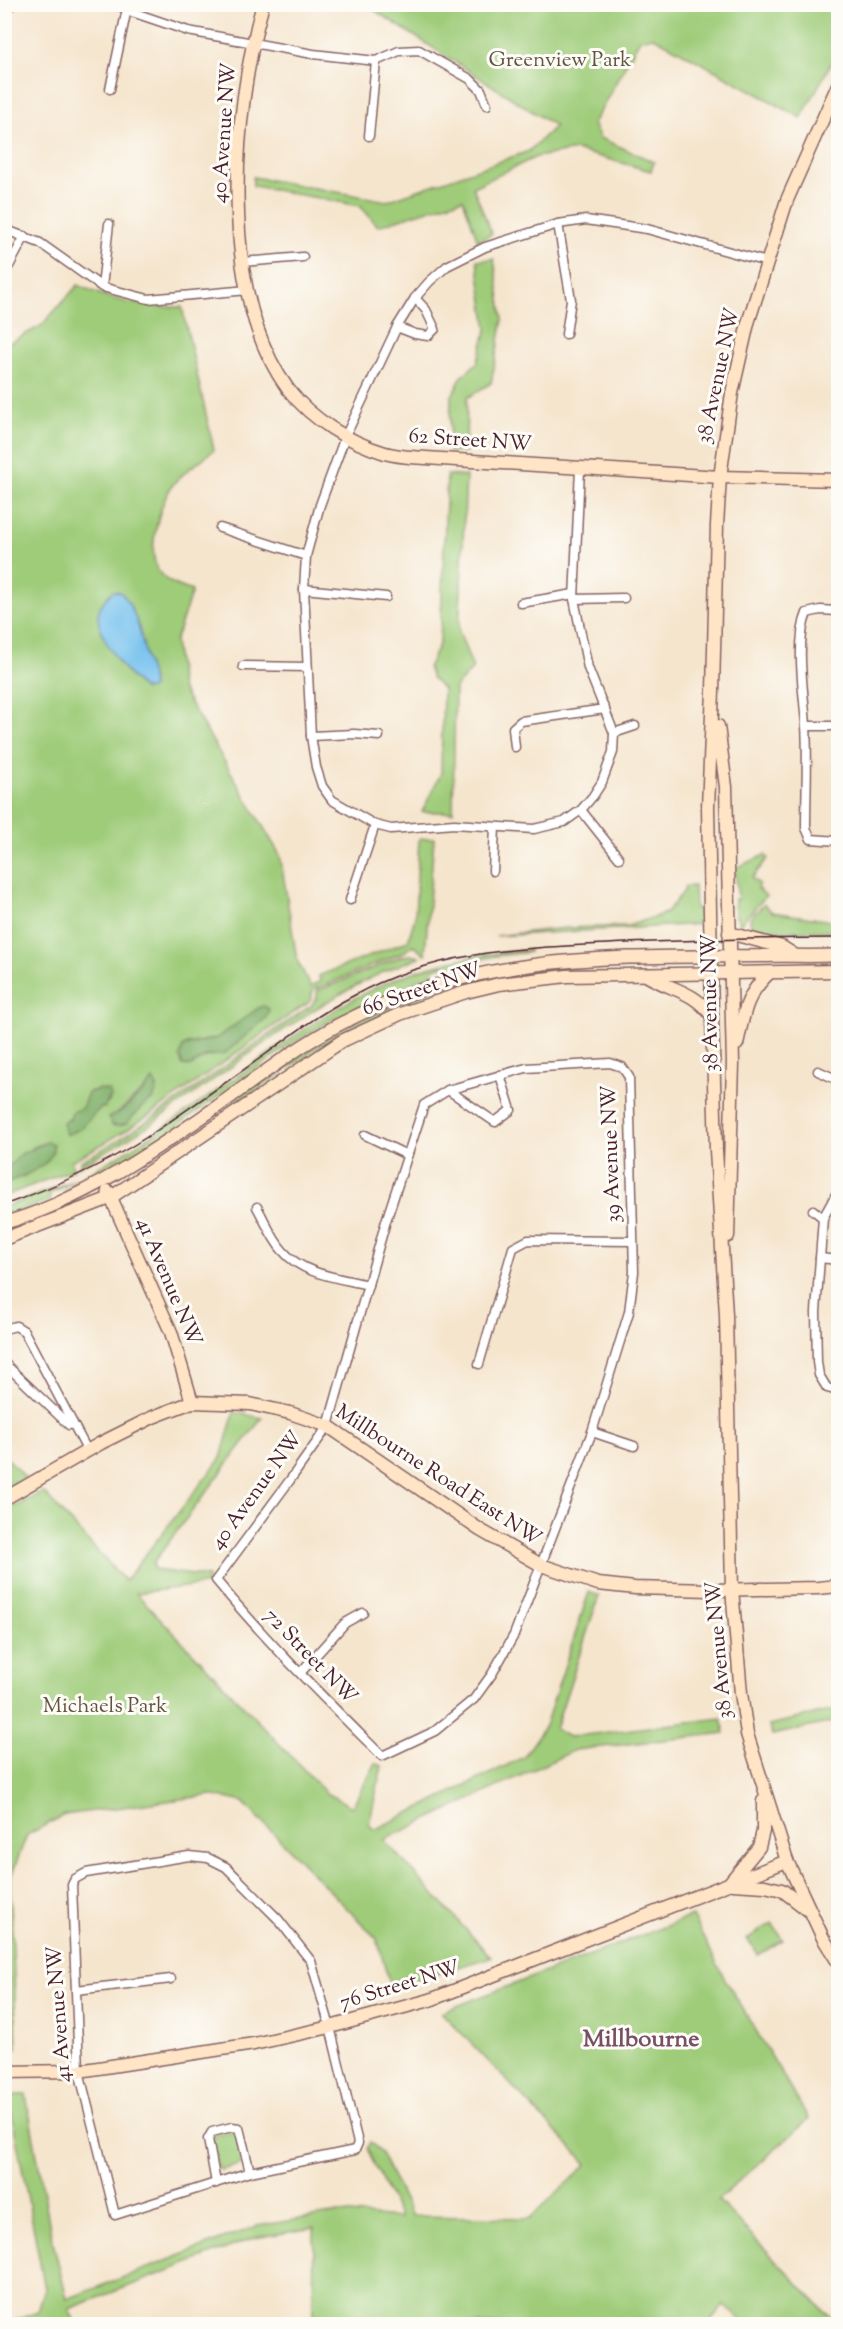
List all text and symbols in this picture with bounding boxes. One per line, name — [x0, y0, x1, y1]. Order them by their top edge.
park label: Greenview Park — [488, 46, 632, 76]
street label: 40 Avenue NW — [205, 62, 245, 204]
street label: 38 Avenue NW — [690, 305, 748, 447]
street label: 62 Street NW — [407, 422, 533, 460]
street label: 38 Avenue NW — [695, 934, 727, 1072]
street label: 66 Street NW — [358, 956, 486, 1024]
street label: 39 Avenue NW — [595, 1085, 629, 1223]
street label: 41 Avenue NW — [127, 1213, 209, 1351]
street label: Millbourne Road East NW — [329, 1398, 547, 1554]
street label: 40 Avenue NW — [204, 1425, 310, 1557]
street label: 38 Avenue NW — [699, 1580, 741, 1720]
street label: 72 Street NW — [256, 1602, 364, 1712]
park label: Michaels Park — [43, 1692, 168, 1722]
street label: 41 Avenue NW — [40, 1945, 80, 2083]
street label: 76 Street NW — [336, 1953, 464, 2019]
district label: Millbourne — [583, 2023, 699, 2057]

